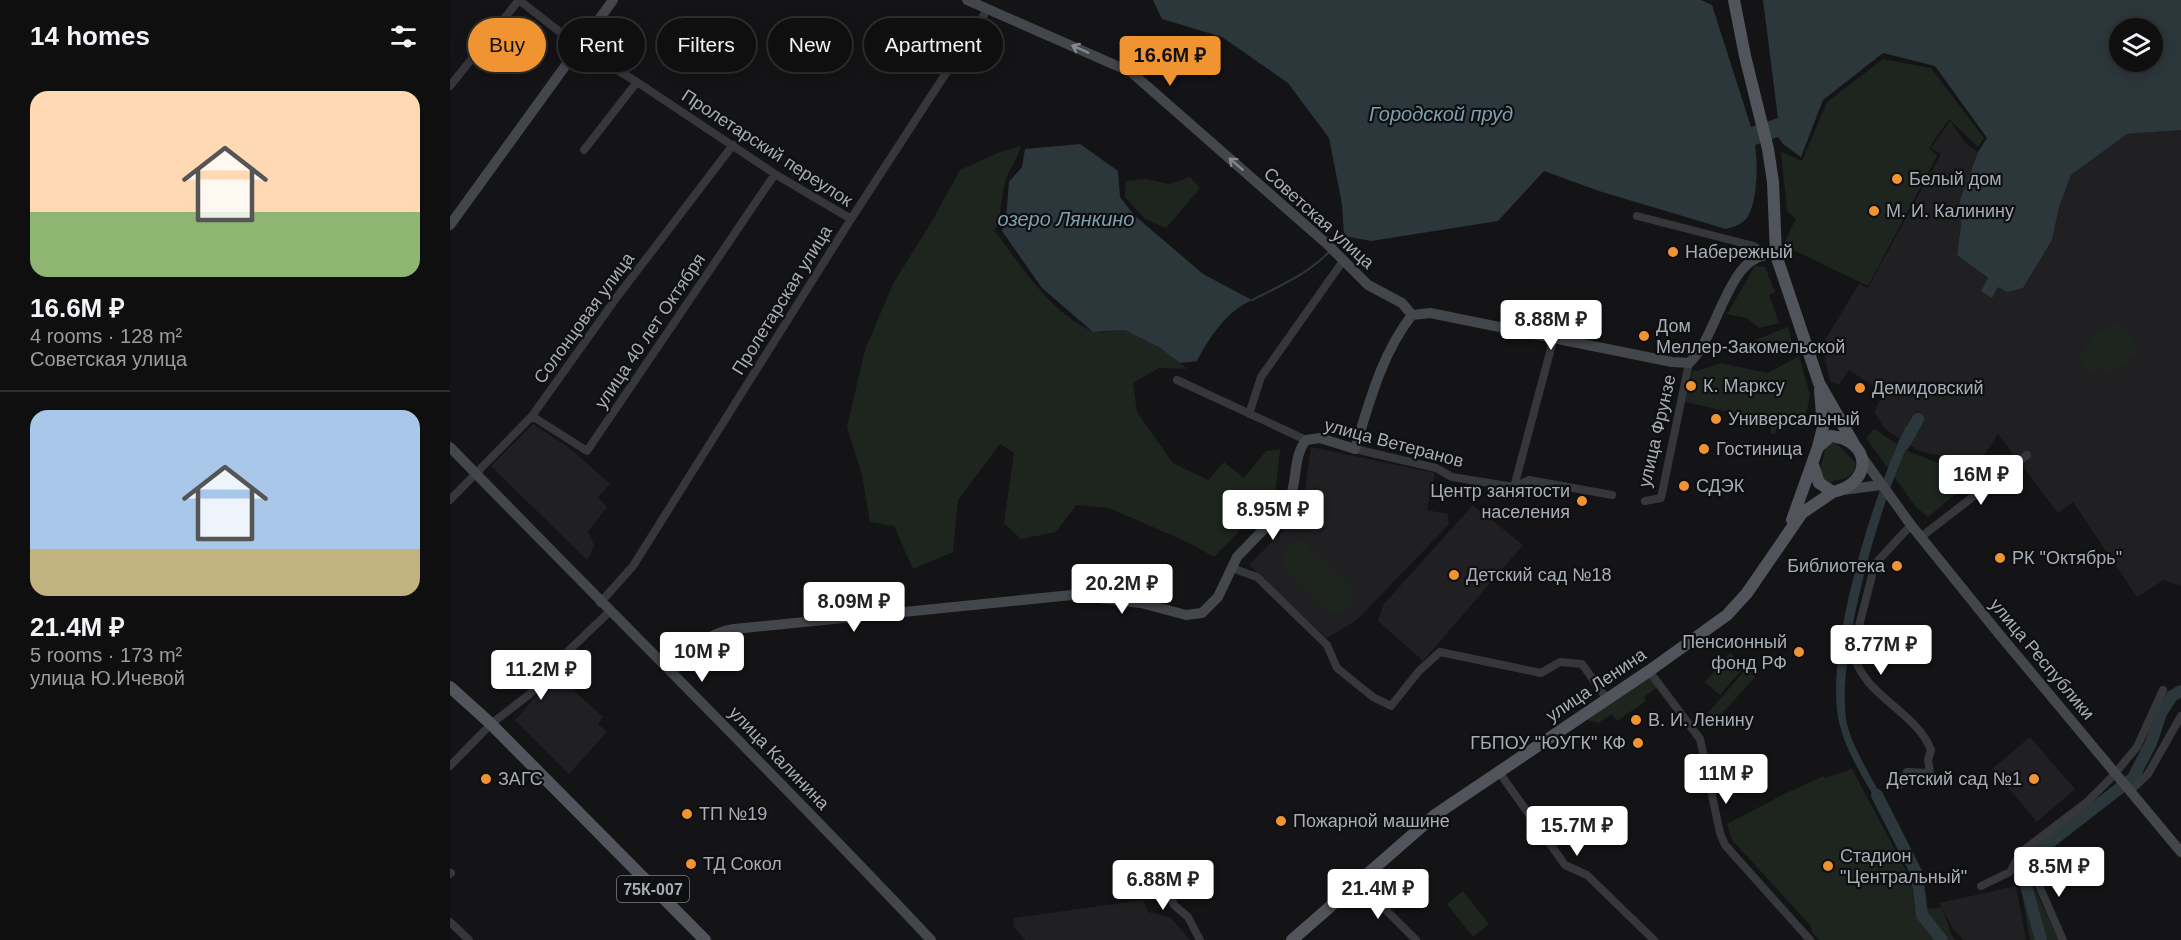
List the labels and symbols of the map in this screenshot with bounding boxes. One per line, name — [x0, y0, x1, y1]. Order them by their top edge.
pin: 16.6M ₽ — [1115, 36, 1225, 87]
one-way arrow — [1072, 43, 1090, 54]
street label: Пролетарский переулок — [678, 85, 856, 211]
water label: Городской пруд — [1369, 103, 1513, 125]
one-way arrow — [1228, 157, 1243, 171]
street label: Советская улица — [1260, 163, 1379, 273]
place label: Белый дом — [1909, 169, 2002, 189]
marker: Белый дом — [1890, 172, 1904, 186]
place label: М. И. Калинину — [1886, 201, 2014, 221]
marker: М. И. Калинину — [1867, 204, 1881, 218]
water label: озеро Лянкино — [998, 208, 1135, 230]
street label: Пролетарская улица — [728, 221, 837, 378]
place label: Набережный — [1685, 242, 1793, 262]
marker: Набережный — [1666, 245, 1680, 259]
street label: Солонцовая улица — [530, 248, 639, 387]
street label: улица 40 лет Октября — [591, 250, 709, 412]
pin: 8.88M ₽ — [1496, 300, 1606, 351]
place label: Дом Меллер-Закомельской — [1656, 316, 1845, 357]
marker: Дом Меллер-Закомельской — [1637, 329, 1651, 343]
street label: улица Фрунзе — [1634, 373, 1680, 489]
place label: К. Марксу — [1703, 376, 1785, 396]
place label: Демидовский — [1872, 378, 1984, 398]
marker: К. Марксу — [1684, 379, 1698, 393]
marker: Демидовский — [1853, 381, 1867, 395]
place label: Универсальный — [1728, 409, 1860, 429]
marker: Универсальный — [1709, 412, 1723, 426]
street label: улица Ветеранов — [1322, 415, 1466, 471]
place label: Гостиница — [1716, 439, 1803, 459]
marker: Гостиница — [1697, 442, 1711, 456]
pin: 16M ₽ — [1939, 455, 2023, 506]
place label: СДЭК — [1696, 476, 1745, 496]
marker: СДЭК — [1677, 479, 1691, 493]
place label: Центр занятости населения — [1430, 481, 1570, 522]
pin: 8.95M ₽ — [1218, 490, 1328, 541]
marker: Центр занятости населения — [1575, 494, 1589, 508]
place label: РК "Октябрь" — [2012, 548, 2122, 568]
marker: РК "Октябрь" — [1993, 551, 2007, 565]
place label: Библиотека — [1787, 556, 1886, 576]
marker: Библиотека — [1890, 559, 1904, 573]
pin: 20.2M ₽ — [1067, 564, 1177, 615]
place label: Детский сад №18 — [1466, 565, 1611, 585]
marker: Детский сад №18 — [1447, 568, 1461, 582]
pin: 8.09M ₽ — [799, 582, 909, 633]
street label: улица Республики — [1986, 594, 2098, 724]
pin: 8.77M ₽ — [1826, 625, 1936, 676]
pin: 10M ₽ — [660, 632, 744, 683]
place label: Пенсионный фонд РФ — [1682, 632, 1787, 673]
street label: улица Ленина — [1542, 644, 1651, 726]
marker: Пенсионный фонд РФ — [1792, 645, 1806, 659]
pin: 11.2M ₽ — [486, 650, 596, 701]
street label: улица Калинина — [725, 702, 834, 814]
place label: В. И. Ленину — [1648, 710, 1754, 730]
marker: В. И. Ленину — [1629, 713, 1643, 727]
place label: ГБПОУ "ЮУГК" КФ — [1470, 733, 1626, 753]
marker: ГБПОУ "ЮУГК" КФ — [1631, 736, 1645, 750]
pin: 11M ₽ — [1684, 754, 1768, 805]
place label: ЗАГС — [498, 769, 543, 789]
place label: Детский сад №1 — [1887, 769, 2022, 789]
marker: ЗАГС — [479, 772, 493, 786]
marker: Детский сад №1 — [2027, 772, 2041, 786]
place label: ТП №19 — [699, 804, 767, 824]
pin: 15.7M ₽ — [1522, 806, 1632, 857]
marker: ТП №19 — [680, 807, 694, 821]
place label: Пожарной машине — [1293, 811, 1450, 831]
marker: Пожарной машине — [1274, 814, 1288, 828]
place label: Стадион "Центральный" — [1840, 846, 1967, 887]
pin: 8.5M ₽ — [2010, 847, 2108, 898]
place label: ТД Сокол — [703, 854, 782, 874]
marker: ТД Сокол — [684, 857, 698, 871]
marker: Стадион "Центральный" — [1821, 859, 1835, 873]
pin: 6.88M ₽ — [1108, 860, 1218, 911]
pin: 21.4M ₽ — [1323, 869, 1433, 920]
road number: 75К-007 — [617, 876, 689, 902]

